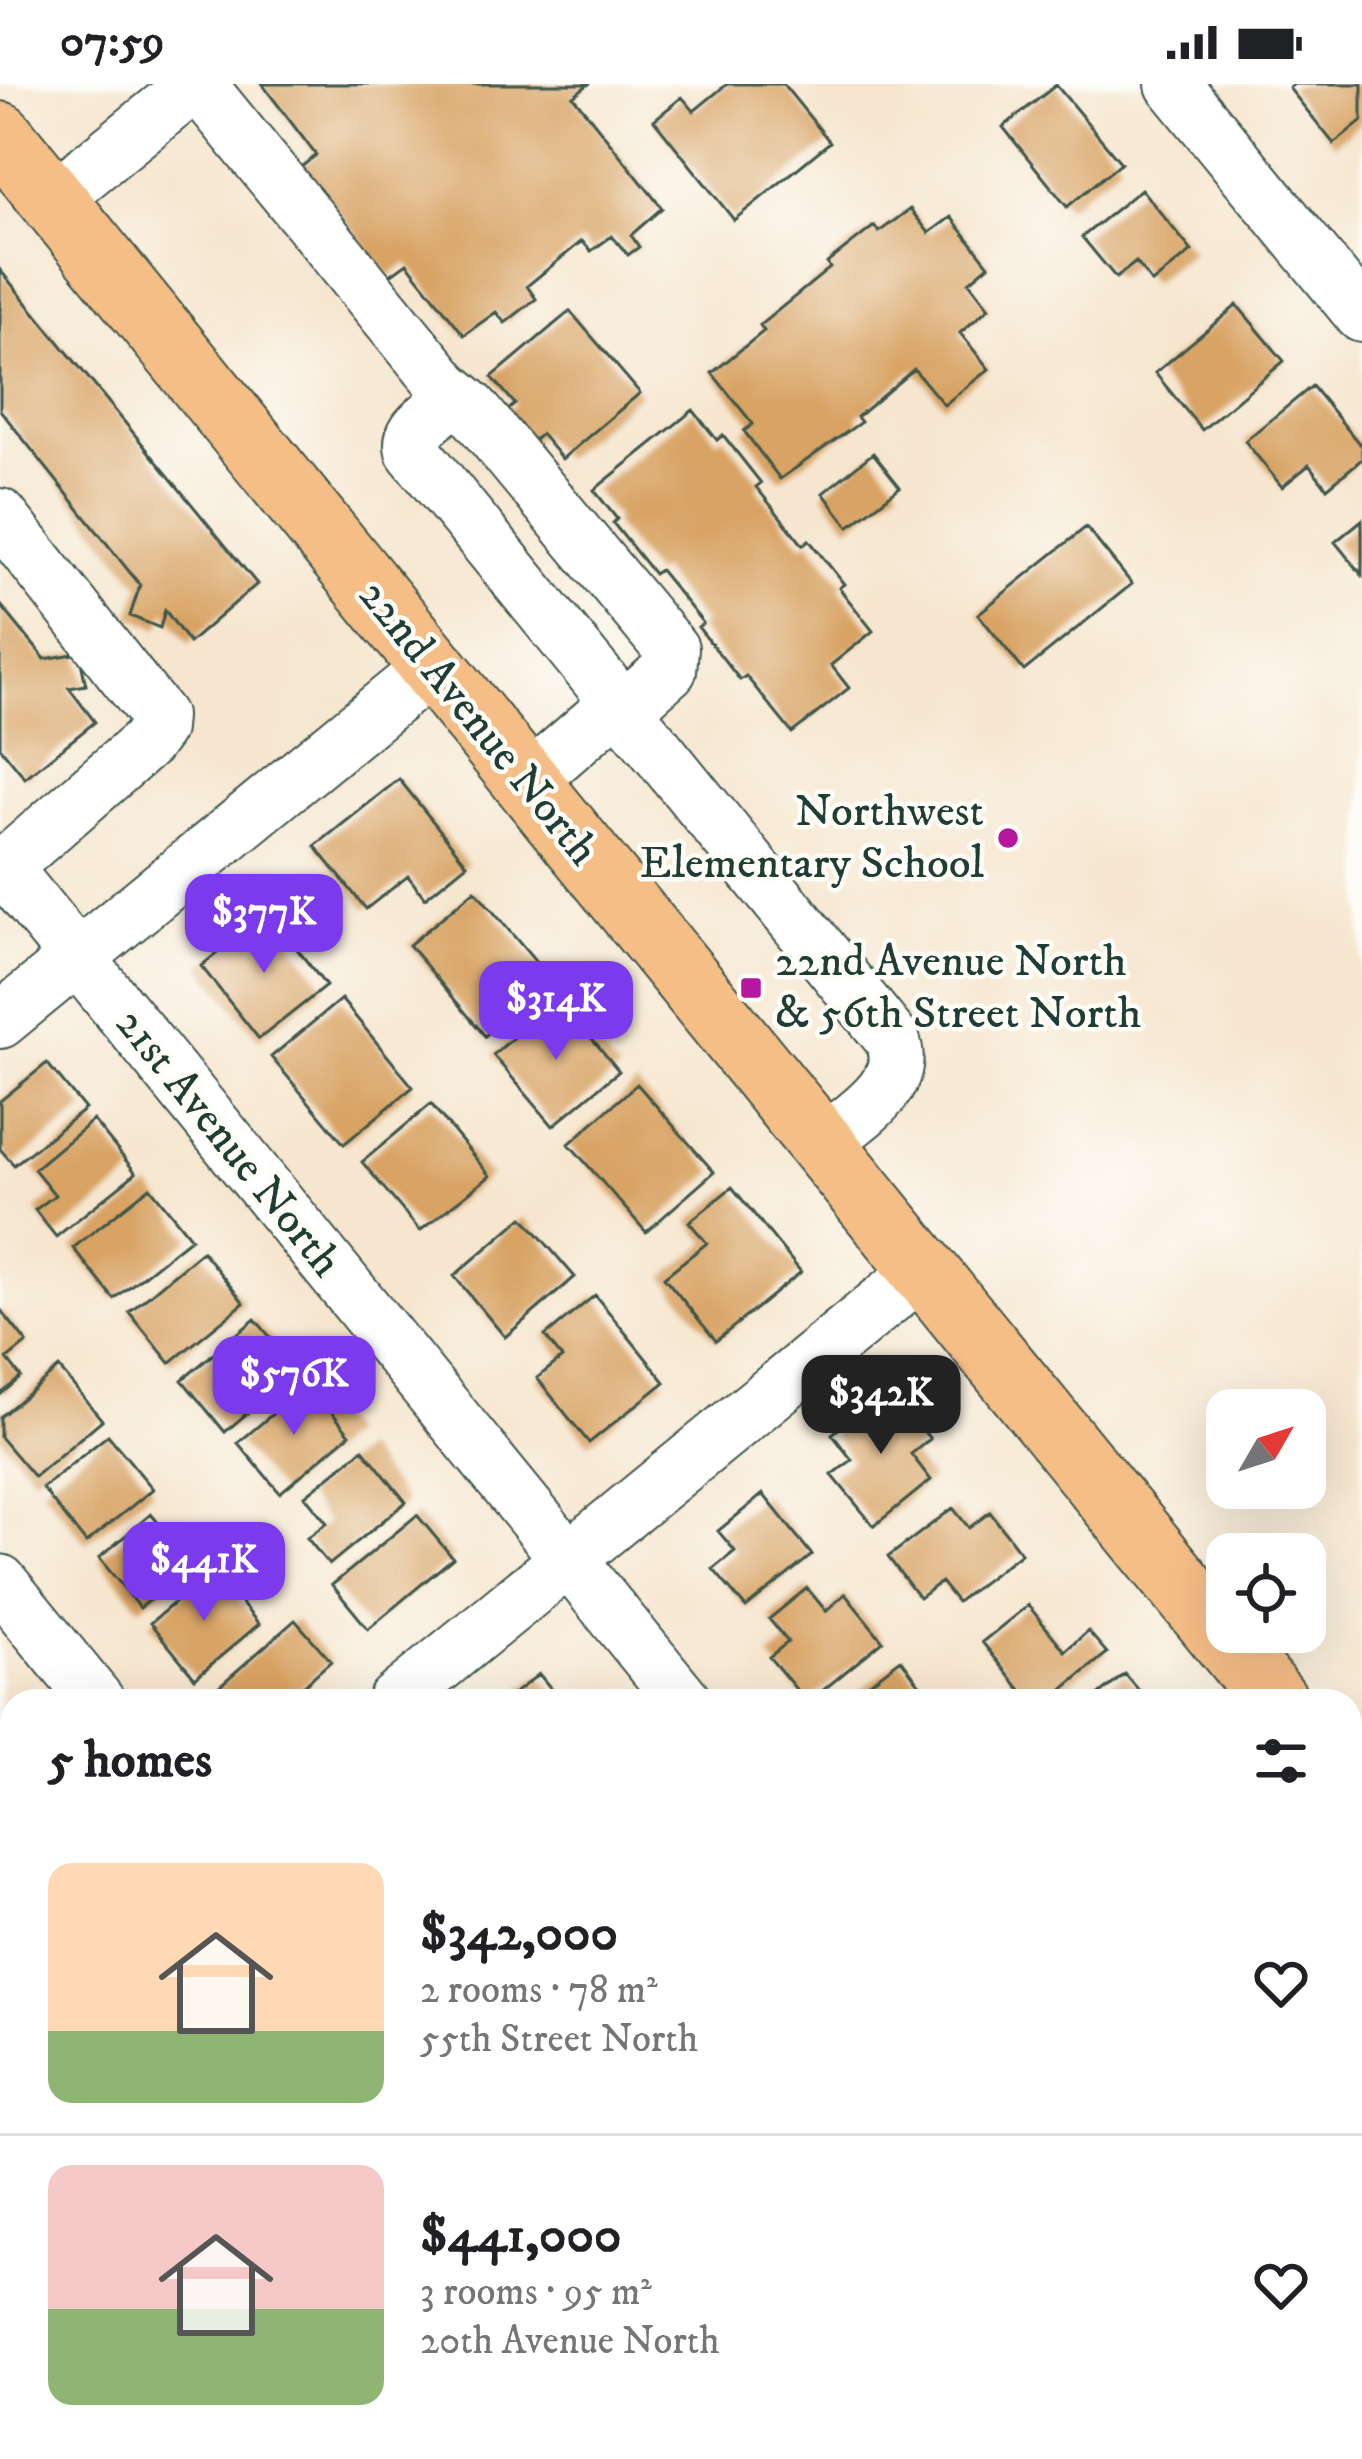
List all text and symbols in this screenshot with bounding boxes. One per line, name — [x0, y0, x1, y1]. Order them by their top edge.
text: 07:59 — [60, 14, 164, 70]
street label: 22nd Avenue North — [346, 569, 610, 877]
place label: Northwest Elementary School — [640, 784, 984, 892]
marker: Northwest Elementary School — [995, 825, 1021, 851]
pin: $377K — [180, 874, 348, 976]
text: $377K — [212, 888, 316, 937]
place label: 22nd Avenue North & 56th Street North — [775, 934, 1141, 1042]
pin: $314K — [472, 961, 640, 1063]
text: $314K — [506, 975, 606, 1024]
marker: 22nd Avenue North & 56th Street North — [738, 975, 764, 1001]
street label: 21st Avenue North — [103, 997, 353, 1289]
pin: $576K — [210, 1336, 378, 1438]
text: $576K — [240, 1350, 348, 1399]
pin: $342K — [797, 1355, 965, 1457]
text: $342K — [829, 1369, 933, 1418]
north arrow — [1206, 1389, 1326, 1509]
map controls — [1206, 1389, 1326, 1653]
pin: $441K — [120, 1522, 288, 1624]
button: locate — [1206, 1533, 1326, 1653]
text: $441K — [150, 1536, 258, 1585]
icon: filters — [1248, 1728, 1314, 1794]
text: 5 homes — [48, 1729, 212, 1793]
text: $342,000 — [420, 1902, 618, 1966]
icon: home — [144, 1911, 288, 2055]
icon: heart — [1248, 1950, 1314, 2016]
text: 2 rooms · 78 m² — [420, 1966, 658, 2015]
text: 55th Street North — [420, 2015, 698, 2064]
text: $441,000 — [420, 2204, 621, 2268]
icon: home — [144, 2213, 288, 2357]
icon: heart — [1248, 2252, 1314, 2318]
text: 3 rooms · 95 m² — [420, 2268, 652, 2317]
text: 20th Avenue North — [420, 2317, 720, 2366]

